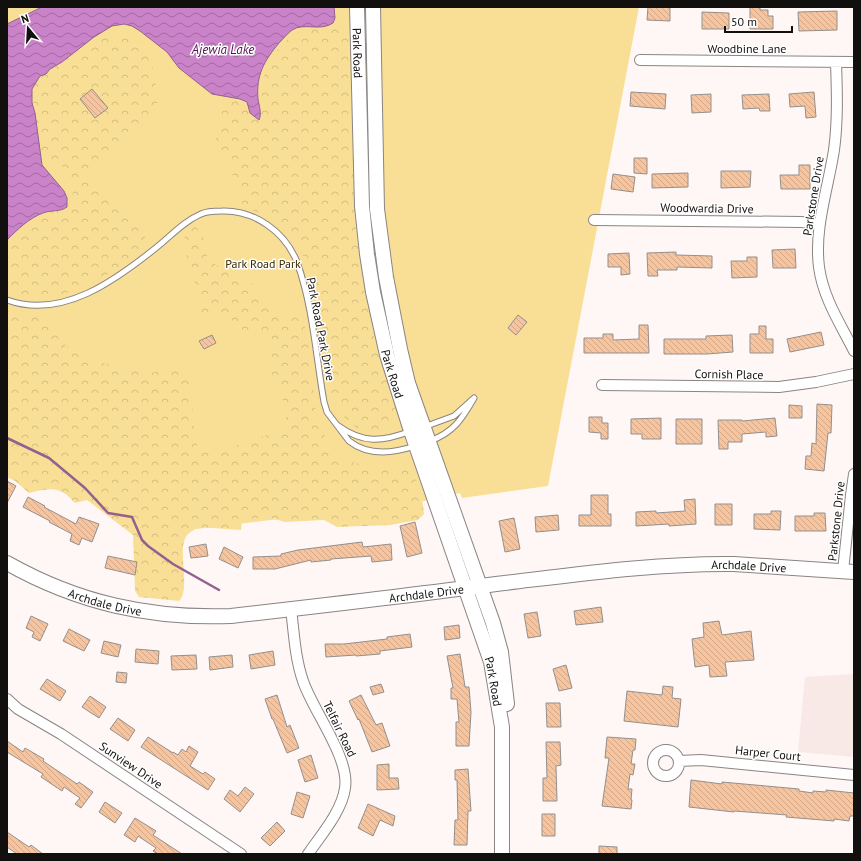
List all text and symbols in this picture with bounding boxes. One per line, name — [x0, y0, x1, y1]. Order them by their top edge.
north arrow — [8, 8, 48, 48]
scale bar — [725, 8, 792, 34]
text: N — [19, 11, 31, 26]
text: 50 m — [731, 14, 757, 29]
street label: Park Road — [350, 28, 366, 78]
water label: Ajewia Lake — [191, 41, 254, 58]
street label: Woodbine Lane — [708, 41, 786, 56]
street label: Parkstone Drive — [799, 155, 827, 237]
street label: Woodwardia Drive — [660, 200, 754, 216]
park label: Park Road Park — [225, 256, 301, 271]
street label: Park Road Park Drive — [304, 276, 338, 382]
street label: Park Road — [378, 348, 408, 400]
street label: Cornish Place — [694, 366, 764, 382]
street label: Parkstone Drive — [824, 480, 848, 562]
street label: Archdale Drive — [711, 556, 787, 575]
street label: Archdale Drive — [388, 581, 465, 605]
street label: Archdale Drive — [66, 585, 143, 618]
street label: Park Road — [482, 654, 506, 707]
street label: Telfair Road — [320, 699, 360, 759]
street label: Sunview Drive — [97, 738, 165, 792]
street label: Harper Court — [734, 742, 802, 764]

